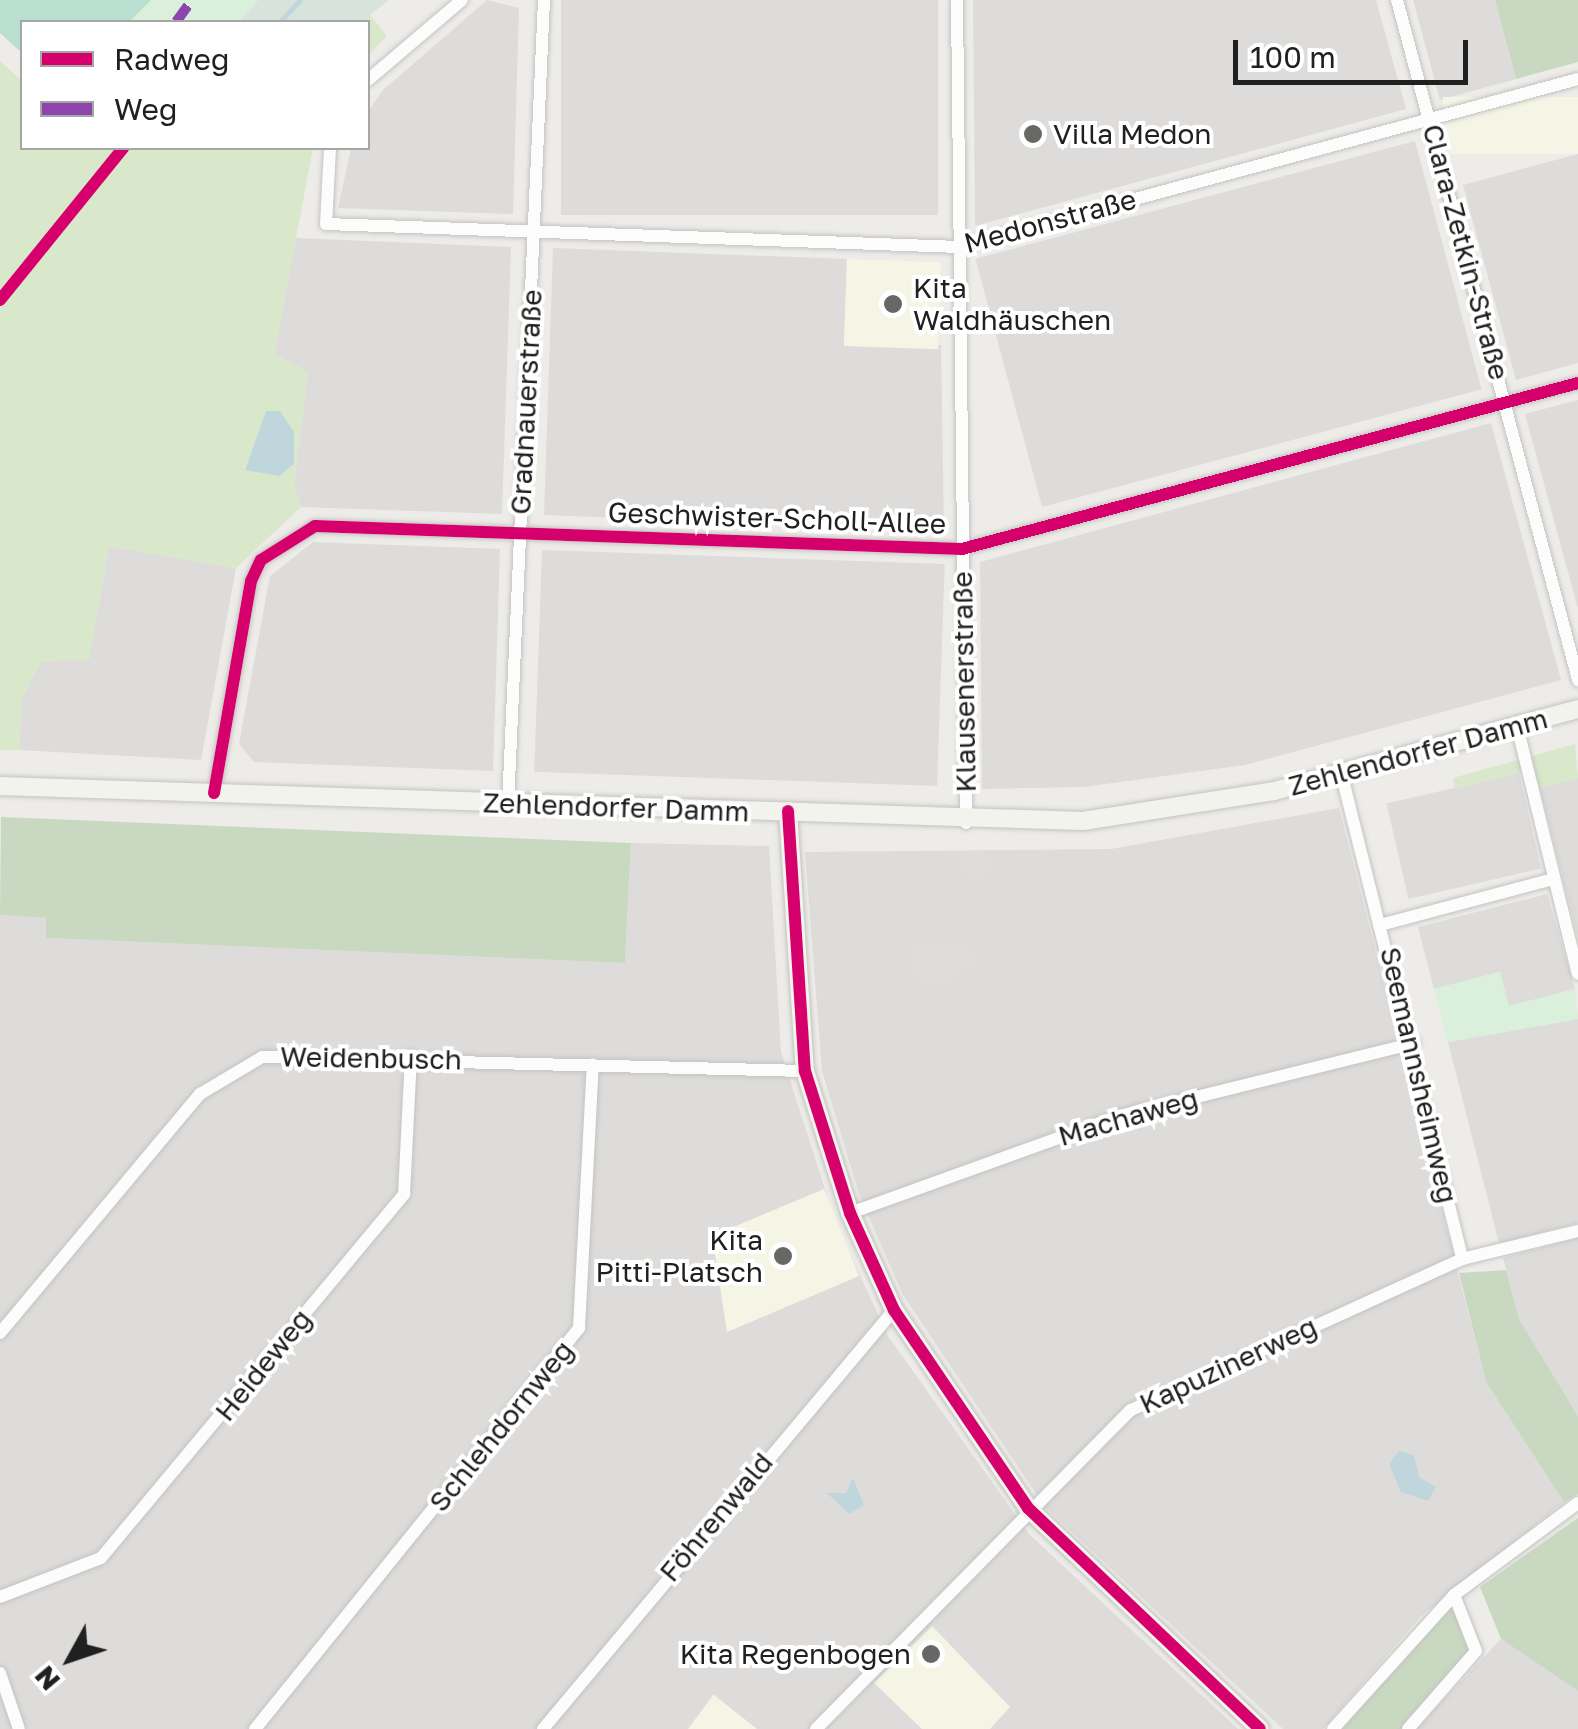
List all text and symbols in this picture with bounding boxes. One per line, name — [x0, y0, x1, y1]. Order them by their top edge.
legend — [20, 20, 370, 150]
scale bar — [1238, 20, 1473, 82]
text: 100 m — [1250, 39, 1336, 75]
text: Radweg — [114, 41, 229, 77]
text: Weg — [114, 91, 177, 127]
place label: Villa Medon — [1053, 117, 1212, 151]
street label: Clara-Zetkin-Straße — [1416, 120, 1516, 384]
marker: Villa Medon — [1022, 123, 1044, 145]
street label: Medonstraße — [960, 182, 1140, 260]
place label: Kita Waldhäuschen — [913, 271, 1111, 337]
street label: Gradnauerstraße — [503, 289, 549, 515]
marker: Kita Waldhäuschen — [882, 293, 904, 315]
street label: Geschwister-Scholl-Allee — [607, 495, 947, 541]
street label: Klausenerstraße — [945, 571, 983, 793]
street label: Zehlendorfer Damm — [1285, 701, 1551, 803]
street label: Zehlendorfer Damm — [482, 786, 750, 828]
street label: Seemannsheimweg — [1373, 944, 1465, 1206]
street label: Weidenbusch — [280, 1040, 462, 1076]
street label: Machaweg — [1054, 1081, 1202, 1153]
place label: Kita Pitti-Platsch — [596, 1223, 763, 1289]
marker: Kita Pitti-Platsch — [772, 1245, 794, 1267]
street label: Heideweg — [208, 1302, 318, 1428]
street label: Kapuzinerweg — [1134, 1309, 1322, 1421]
street label: Schlehdornweg — [422, 1334, 580, 1518]
street label: Föhrenwald — [652, 1446, 780, 1588]
north arrow — [20, 1609, 120, 1709]
place label: Kita Regenbogen — [680, 1637, 911, 1671]
marker: Kita Regenbogen — [920, 1643, 942, 1665]
text: N — [27, 1660, 66, 1697]

